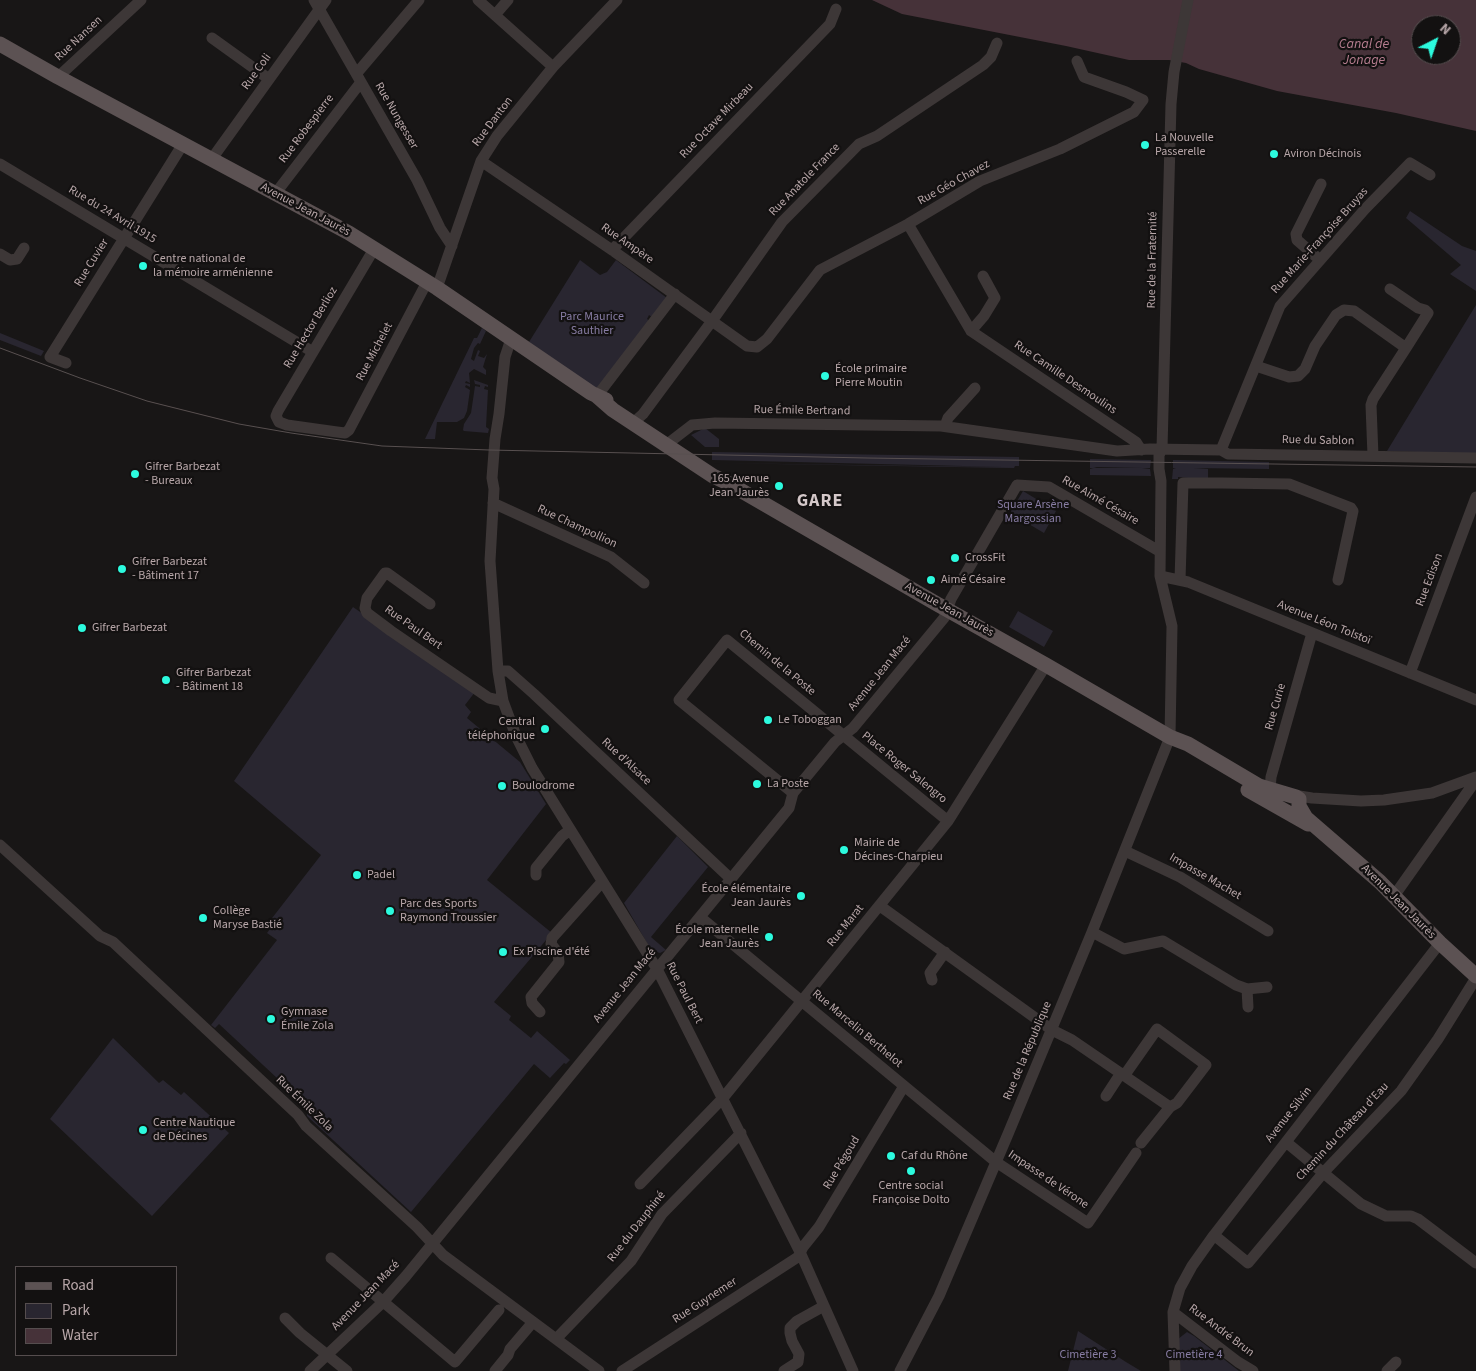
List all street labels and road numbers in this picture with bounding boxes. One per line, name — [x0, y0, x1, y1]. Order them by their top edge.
street label: Rue Nansen — [52, 13, 106, 65]
street label: Rue Coli — [239, 51, 275, 93]
street label: Rue Nungesser — [371, 80, 421, 152]
street label: Rue Octave Mirbeau — [677, 80, 757, 162]
street label: Rue Robespierre — [276, 92, 338, 166]
street label: Rue Danton — [470, 94, 516, 150]
street label: Rue Anatole France — [767, 141, 843, 219]
street label: Rue Géo Chavez — [916, 157, 992, 209]
street label: Avenue Jean Jaurès — [258, 180, 352, 240]
street label: Rue du 24 Avril 1915 — [65, 183, 159, 247]
street label: Rue Marie-Françoise Bruyas — [1269, 185, 1371, 297]
street label: Rue de la Fraternité — [1145, 211, 1161, 309]
street label: Rue Ampère — [598, 221, 656, 267]
street label: Rue Cuvier — [72, 236, 112, 290]
street label: Rue Hector Berlioz — [281, 285, 341, 371]
street label: Rue Michelet — [354, 320, 396, 384]
street label: Rue Camille Desmoulins — [1011, 338, 1119, 418]
street label: Rue Émile Bertrand — [754, 403, 850, 419]
street label: Rue du Sablon — [1282, 433, 1354, 449]
street label: Rue Aimé Césaire — [1059, 473, 1141, 529]
street label: Rue Champollion — [535, 502, 619, 552]
street label: Rue Edison — [1413, 551, 1447, 609]
street label: Avenue Jean Jaurès — [902, 580, 996, 640]
street label: Avenue Léon Tolstoï — [1275, 598, 1373, 648]
street label: Rue Paul Bert — [381, 603, 445, 653]
street label: Chemin de la Poste — [736, 627, 818, 699]
street label: Avenue Jean Macé — [845, 634, 915, 714]
street label: Rue Curie — [1262, 682, 1290, 732]
street label: Place Roger Salengro — [858, 729, 950, 807]
street label: Rue d'Alsace — [598, 735, 654, 789]
street label: Impasse Machet — [1166, 851, 1244, 903]
street label: Avenue Jean Jaurès — [1358, 862, 1438, 942]
street label: Rue Marat — [825, 902, 867, 950]
street label: Avenue Jean Macé — [590, 946, 660, 1026]
street label: Rue Paul Bert — [662, 960, 706, 1026]
street label: Rue Marcelin Berthelot — [809, 987, 905, 1071]
street label: Rue de la République — [1001, 999, 1055, 1103]
street label: Rue Émile Zola — [272, 1073, 336, 1135]
street label: Chemin du Château d'Eau — [1294, 1080, 1392, 1184]
street label: Avenue Silvin — [1263, 1084, 1315, 1146]
street label: Rue Pégoud — [820, 1134, 864, 1192]
street label: Impasse de Vérone — [1005, 1148, 1091, 1212]
street label: Rue du Dauphiné — [605, 1189, 669, 1265]
street label: Avenue Jean Macé — [329, 1258, 403, 1334]
street label: Rue Guynemer — [670, 1275, 740, 1327]
street label: Rue André Brun — [1185, 1302, 1257, 1360]

